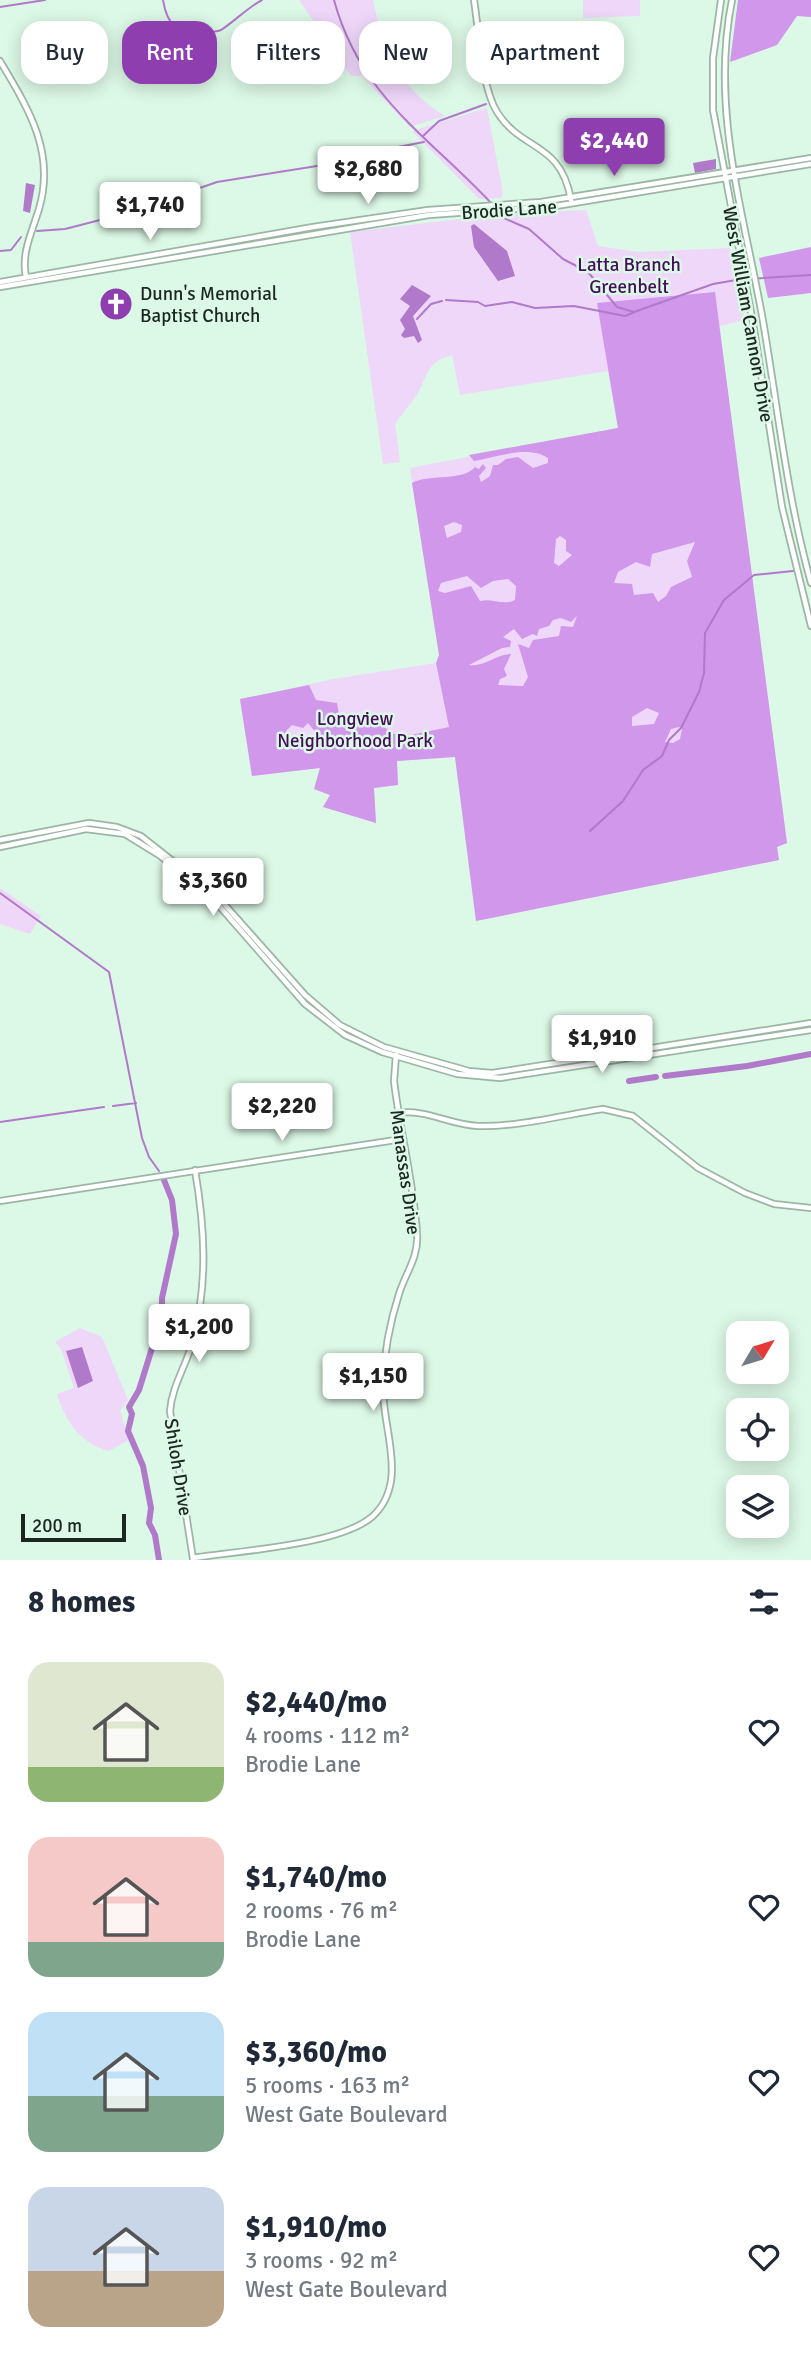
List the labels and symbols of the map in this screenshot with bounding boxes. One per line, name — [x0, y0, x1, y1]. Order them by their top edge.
pin: $2,440 — [557, 118, 671, 178]
pin: $2,680 — [311, 146, 425, 206]
pin: $1,740 — [93, 182, 207, 242]
street label: Brodie Lane — [460, 195, 558, 225]
street label: West William Cannon Drive — [717, 204, 779, 424]
park label: Latta Branch Greenbelt — [577, 253, 681, 299]
place label: Dunn's Memorial Baptist Church — [140, 282, 277, 328]
church icon: Dunn's Memorial Baptist Church — [97, 285, 135, 323]
park label: Longview Neighborhood Park — [277, 707, 433, 753]
pin: $3,360 — [156, 858, 270, 918]
pin: $1,910 — [545, 1016, 659, 1075]
pin: $2,220 — [225, 1084, 339, 1143]
street label: Manassas Drive — [384, 1108, 426, 1236]
pin: $1,200 — [142, 1304, 256, 1364]
north arrow — [726, 1321, 789, 1384]
pin: $1,150 — [316, 1354, 430, 1413]
street label: Shiloh Drive — [158, 1417, 198, 1518]
scale bar — [21, 1511, 126, 1543]

